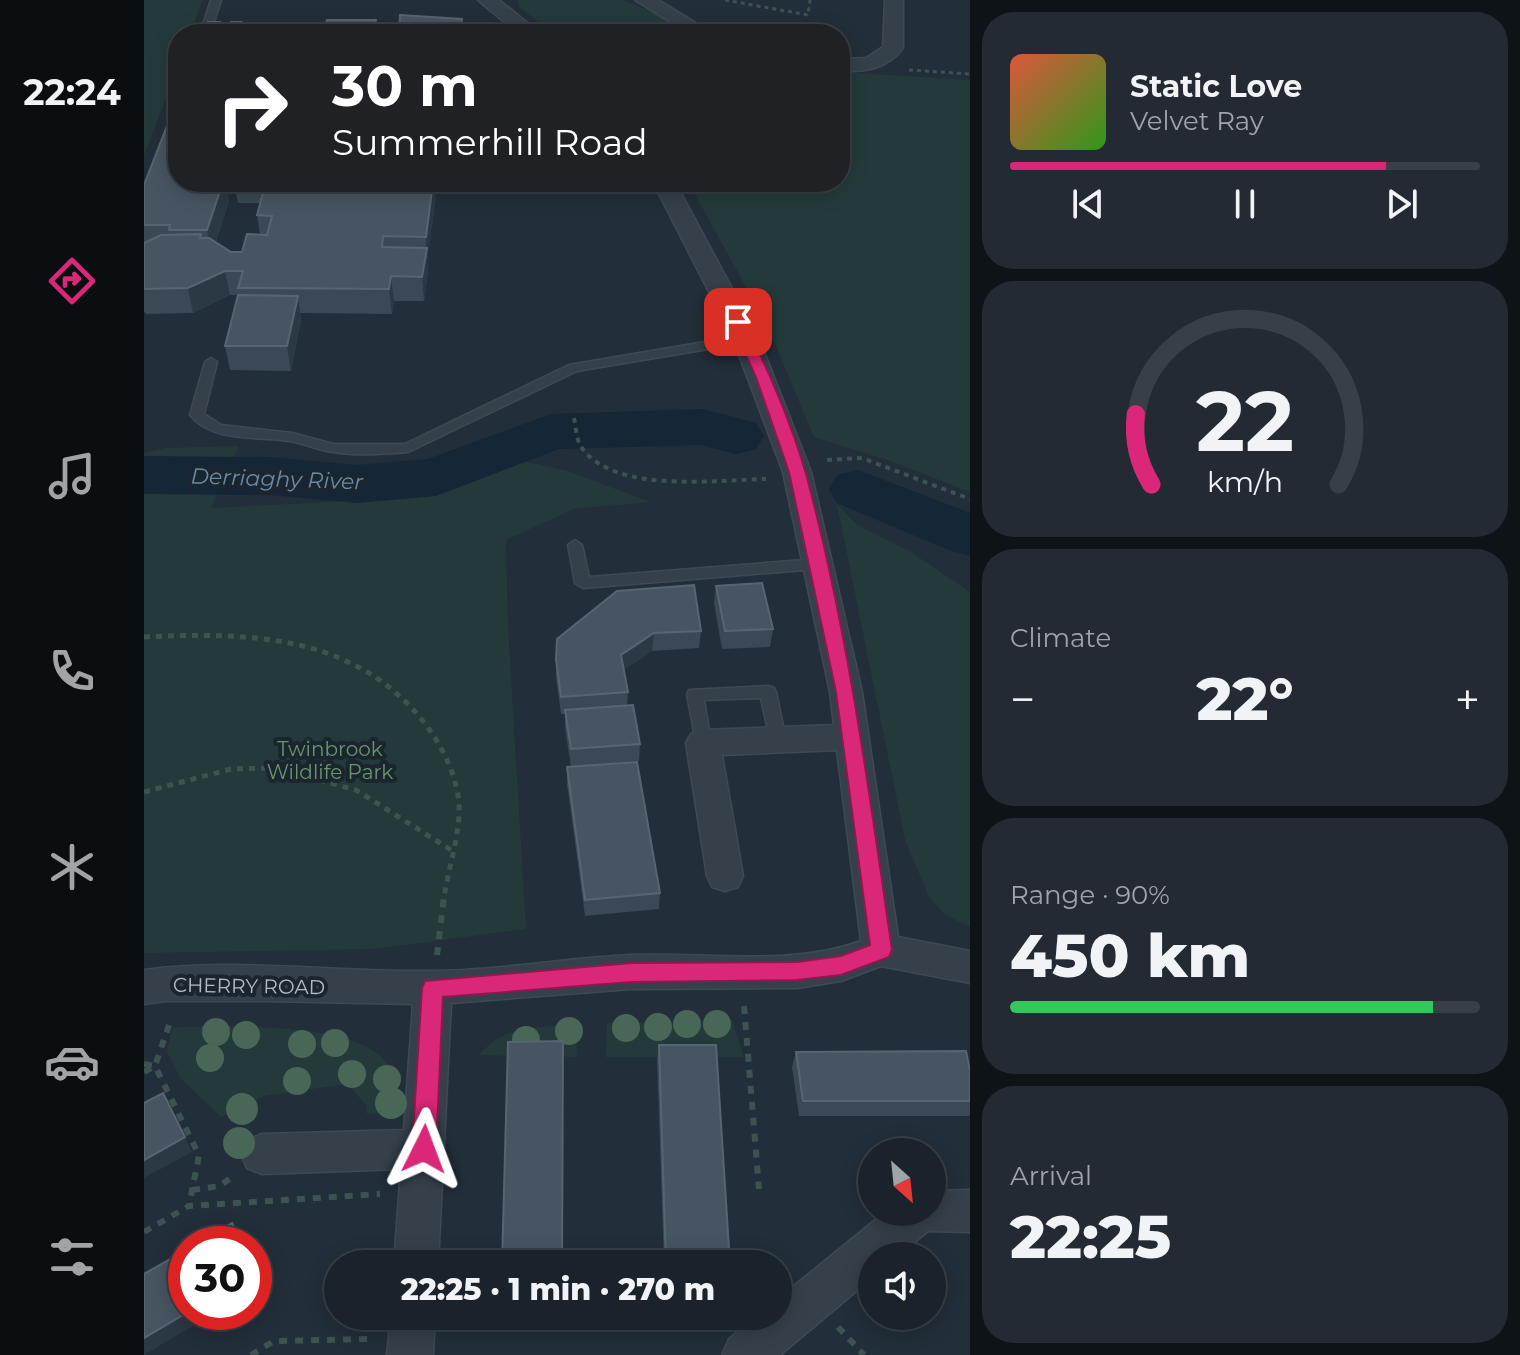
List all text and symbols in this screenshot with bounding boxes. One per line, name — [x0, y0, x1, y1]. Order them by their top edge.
text: 30 m — [332, 52, 478, 120]
icon: right — [200, 56, 304, 160]
text: Static Love — [1130, 68, 1302, 105]
text: 22:24 — [23, 70, 121, 114]
text: Velvet Ray — [1130, 105, 1264, 137]
text: Summerhill Road — [332, 120, 648, 164]
icon: previous — [1066, 182, 1110, 226]
icon: pause — [1223, 182, 1267, 226]
icon: next — [1380, 182, 1424, 226]
icon: directions — [44, 253, 100, 309]
pin — [704, 288, 772, 356]
icon: arrive — [716, 300, 760, 344]
text: 22 — [1196, 369, 1294, 471]
icon: music — [44, 448, 100, 504]
water label: Derriaghy River — [190, 463, 365, 496]
text: km/h — [1207, 464, 1283, 499]
text: Climate — [1010, 622, 1111, 654]
icon: phone — [44, 643, 100, 699]
text: 22° — [1197, 662, 1293, 735]
text: − — [1010, 672, 1035, 726]
text: + — [1455, 672, 1480, 726]
park label: Twinbrook Wildlife Park — [267, 737, 393, 784]
icon: climate — [44, 839, 100, 895]
text: Range · 90% — [1010, 879, 1170, 911]
text: 450 km — [1010, 919, 1250, 992]
street label: CHERRY ROAD — [173, 973, 325, 999]
icon: car — [44, 1034, 100, 1090]
position arrow — [382, 1107, 466, 1191]
north arrow — [858, 1138, 946, 1226]
map controls — [858, 1138, 946, 1330]
text: Arrival — [1010, 1160, 1092, 1192]
text: 22:25 — [1010, 1200, 1171, 1273]
speed limit sign: 30 — [168, 1226, 272, 1330]
icon: filters — [44, 1229, 100, 1285]
button: sound — [858, 1242, 946, 1330]
text: 22:25 · 1 min · 270 m — [401, 1271, 715, 1308]

